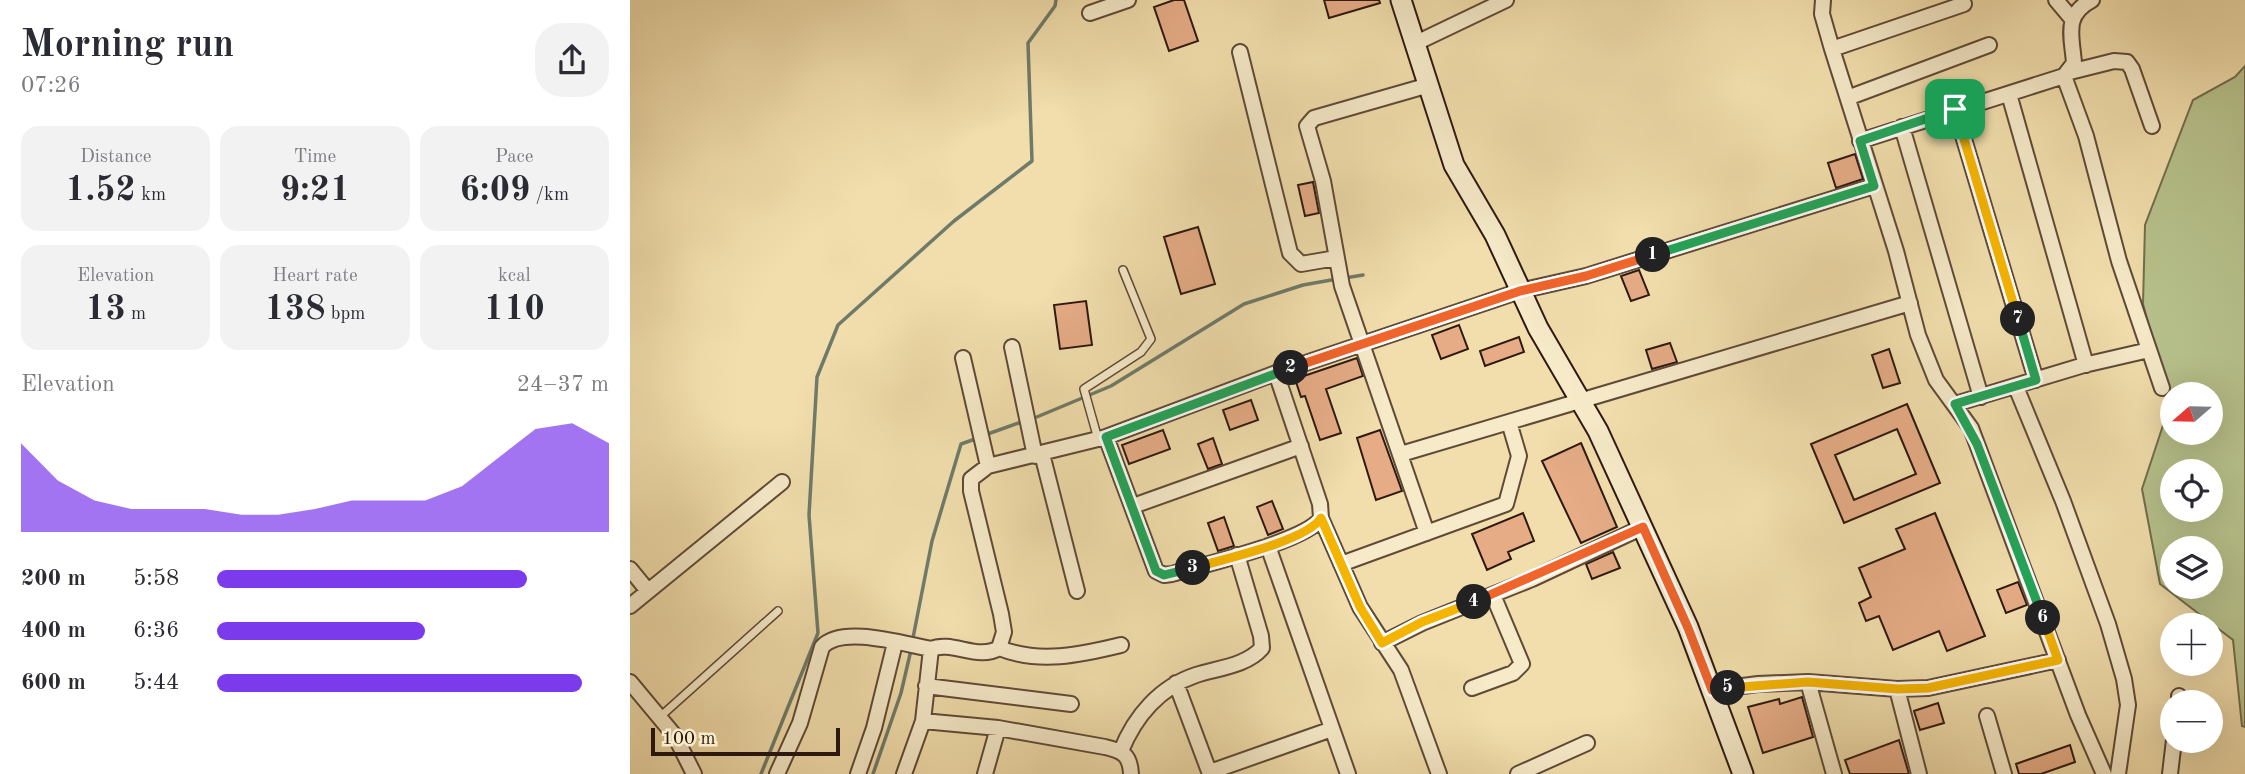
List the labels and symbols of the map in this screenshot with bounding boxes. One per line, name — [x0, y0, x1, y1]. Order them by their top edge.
pin — [1925, 79, 1985, 139]
pin: 1 — [1636, 238, 1670, 272]
pin: 7 — [2000, 302, 2036, 336]
pin: 2 — [1274, 350, 1308, 386]
north arrow — [2160, 382, 2222, 444]
pin: 3 — [1176, 550, 1210, 586]
pin: 4 — [1456, 584, 1492, 620]
pin: 6 — [2026, 600, 2060, 636]
pin: 5 — [1710, 670, 1746, 706]
scale bar — [651, 725, 840, 757]

